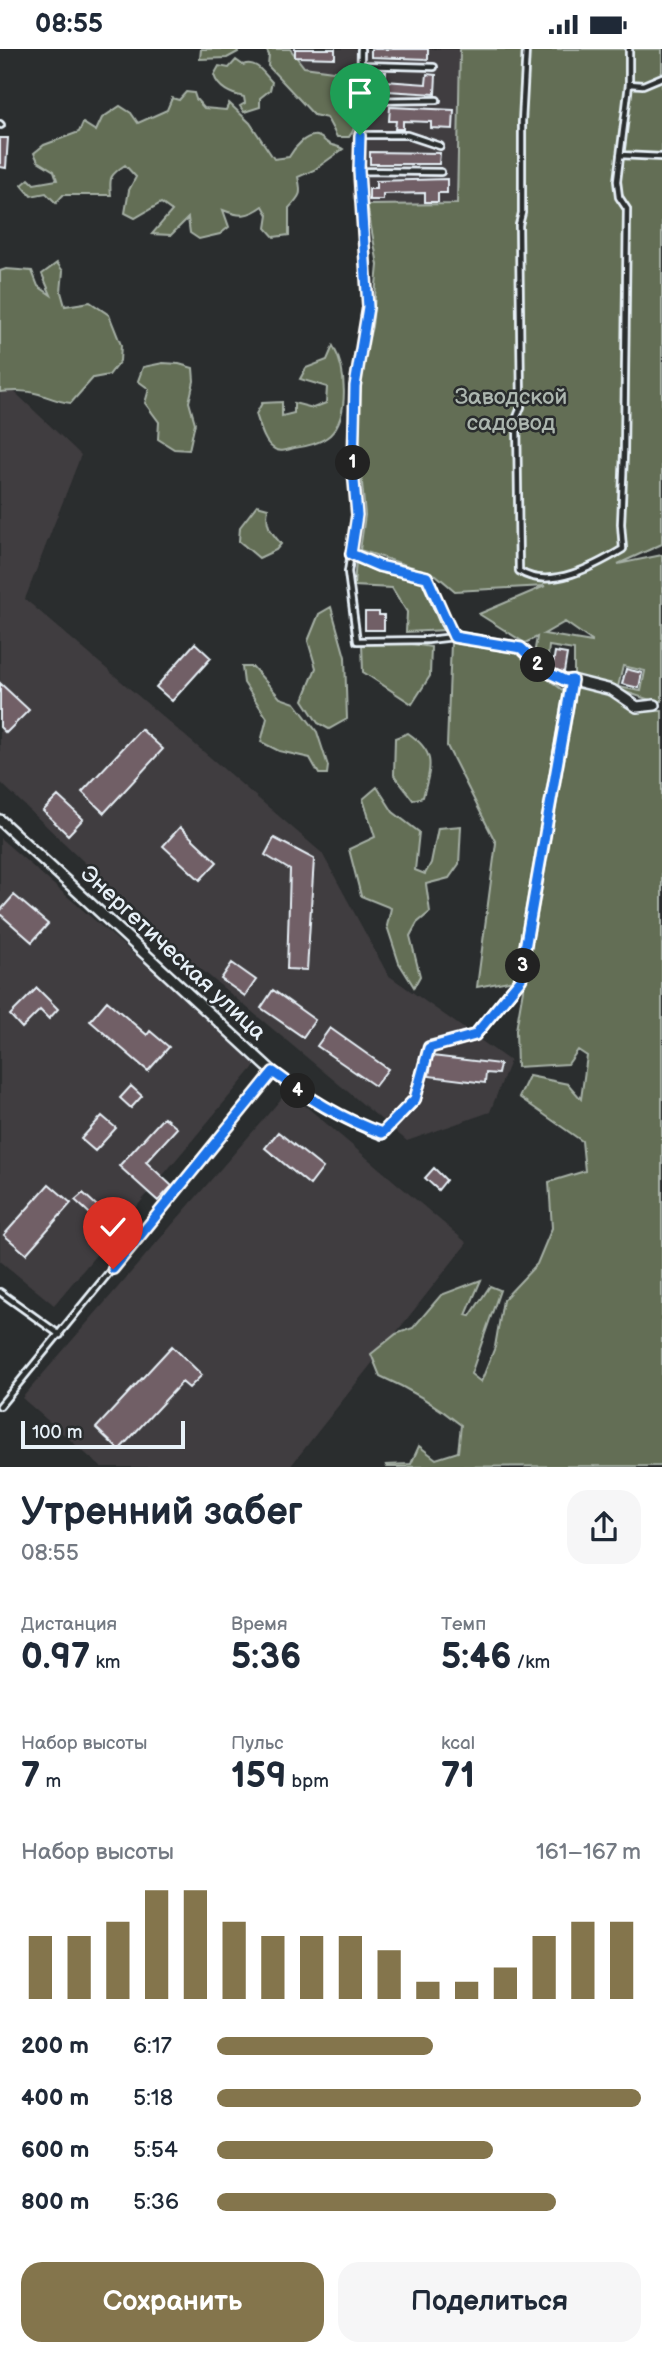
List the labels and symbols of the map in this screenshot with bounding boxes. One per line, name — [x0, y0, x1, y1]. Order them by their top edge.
pin — [330, 63, 390, 135]
park label: Заводской садовод — [455, 383, 567, 437]
pin: 1 — [336, 445, 370, 481]
pin: 2 — [520, 647, 556, 683]
street label: Энергетическая улица — [74, 860, 272, 1047]
pin: 3 — [505, 949, 540, 983]
pin: 4 — [280, 1073, 316, 1109]
pin — [83, 1197, 143, 1269]
scale bar — [21, 1418, 186, 1450]

